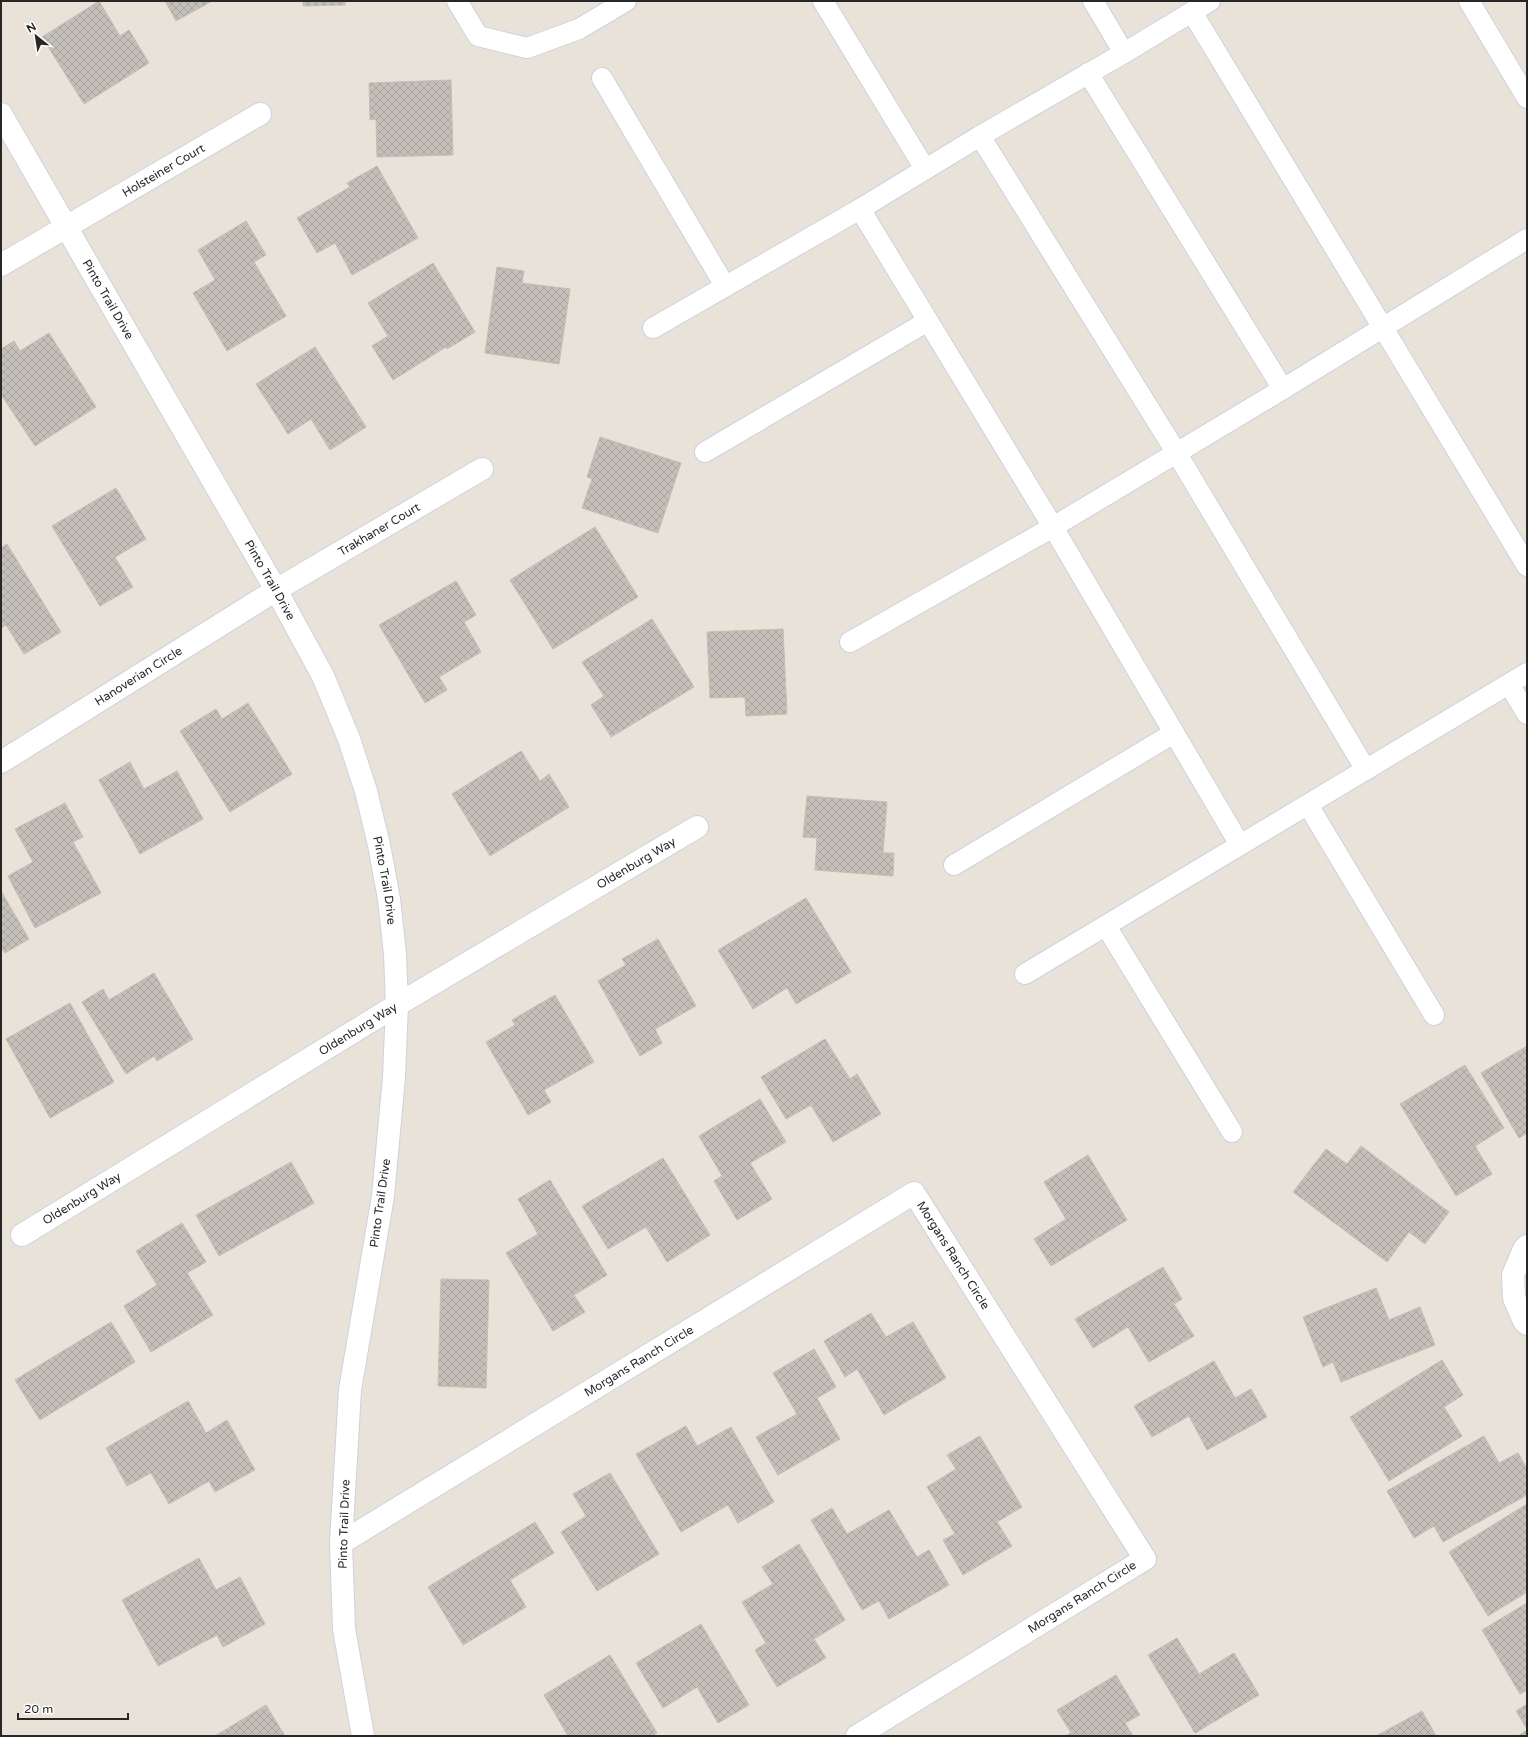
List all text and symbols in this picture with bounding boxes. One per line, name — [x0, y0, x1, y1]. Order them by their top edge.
north arrow — [16, 16, 56, 56]
text: N — [24, 20, 38, 36]
street label: Holsteiner Court — [120, 141, 207, 200]
street label: Pinto Trail Drive — [80, 257, 137, 342]
street label: Trakhaner Court — [336, 500, 423, 559]
street label: Pinto Trail Drive — [242, 537, 298, 623]
street label: Hanoverian Circle — [92, 643, 185, 709]
street label: Oldenburg Way — [594, 834, 679, 892]
street label: Pinto Trail Drive — [370, 835, 399, 926]
street label: Oldenburg Way — [316, 999, 400, 1058]
street label: Pinto Trail Drive — [367, 1157, 393, 1248]
street label: Oldenburg Way — [40, 1169, 124, 1228]
street label: Morgans Ranch Circle — [914, 1199, 993, 1312]
street label: Morgans Ranch Circle — [582, 1322, 696, 1400]
street label: Pinto Trail Drive — [335, 1479, 353, 1569]
street label: Morgans Ranch Circle — [1025, 1558, 1139, 1636]
scale bar — [18, 1695, 128, 1721]
text: 20 m — [24, 1702, 53, 1716]

